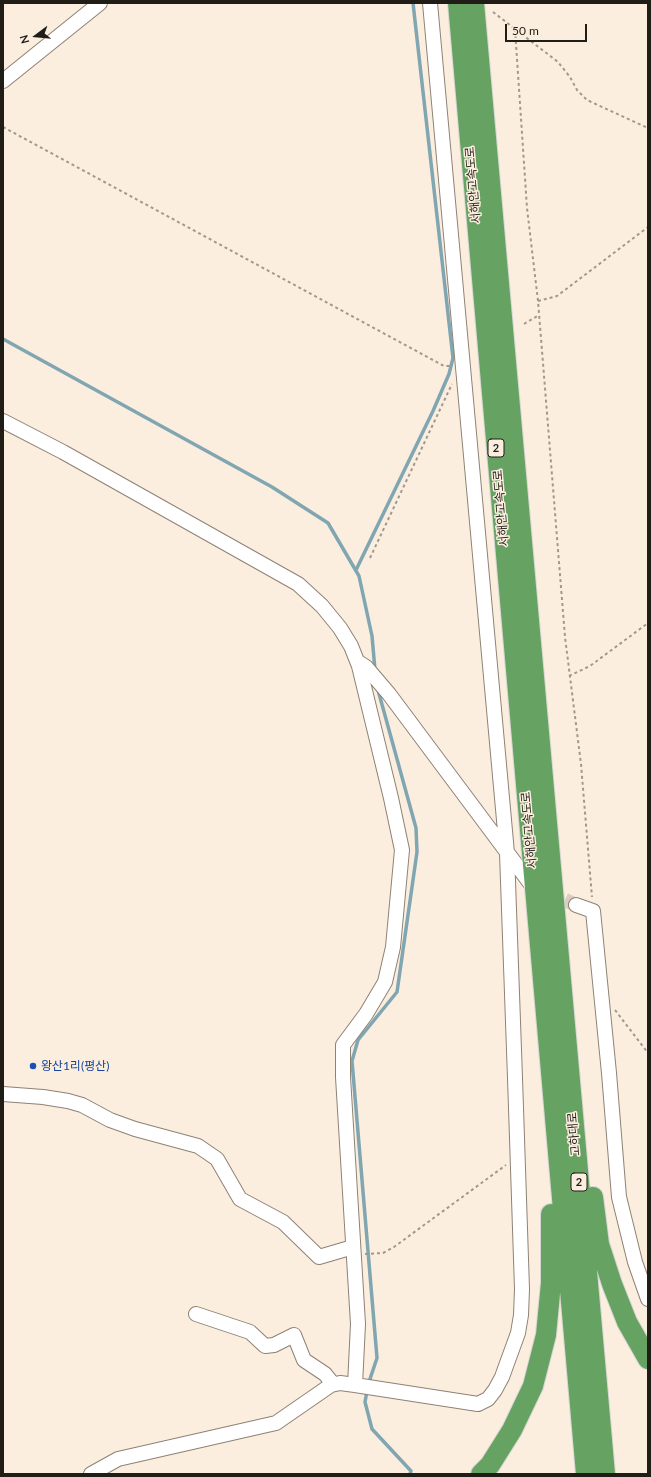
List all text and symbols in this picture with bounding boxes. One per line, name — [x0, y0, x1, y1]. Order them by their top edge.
north arrow — [16, 16, 56, 56]
scale bar — [507, 16, 589, 42]
text: 50 m — [512, 23, 539, 38]
text: N — [17, 34, 31, 45]
street label: 서해안고속도로 — [462, 146, 484, 224]
road number: 2 — [488, 439, 504, 457]
street label: 서해안고속도로 — [490, 469, 512, 547]
street label: 서해안고속도로 — [518, 791, 540, 869]
place label: 왕산1리(평산) — [41, 1059, 110, 1073]
marker: 왕산1리(평산) — [28, 1061, 38, 1071]
street label: 고하대로 — [565, 1111, 583, 1157]
road number: 2 — [571, 1173, 587, 1191]

